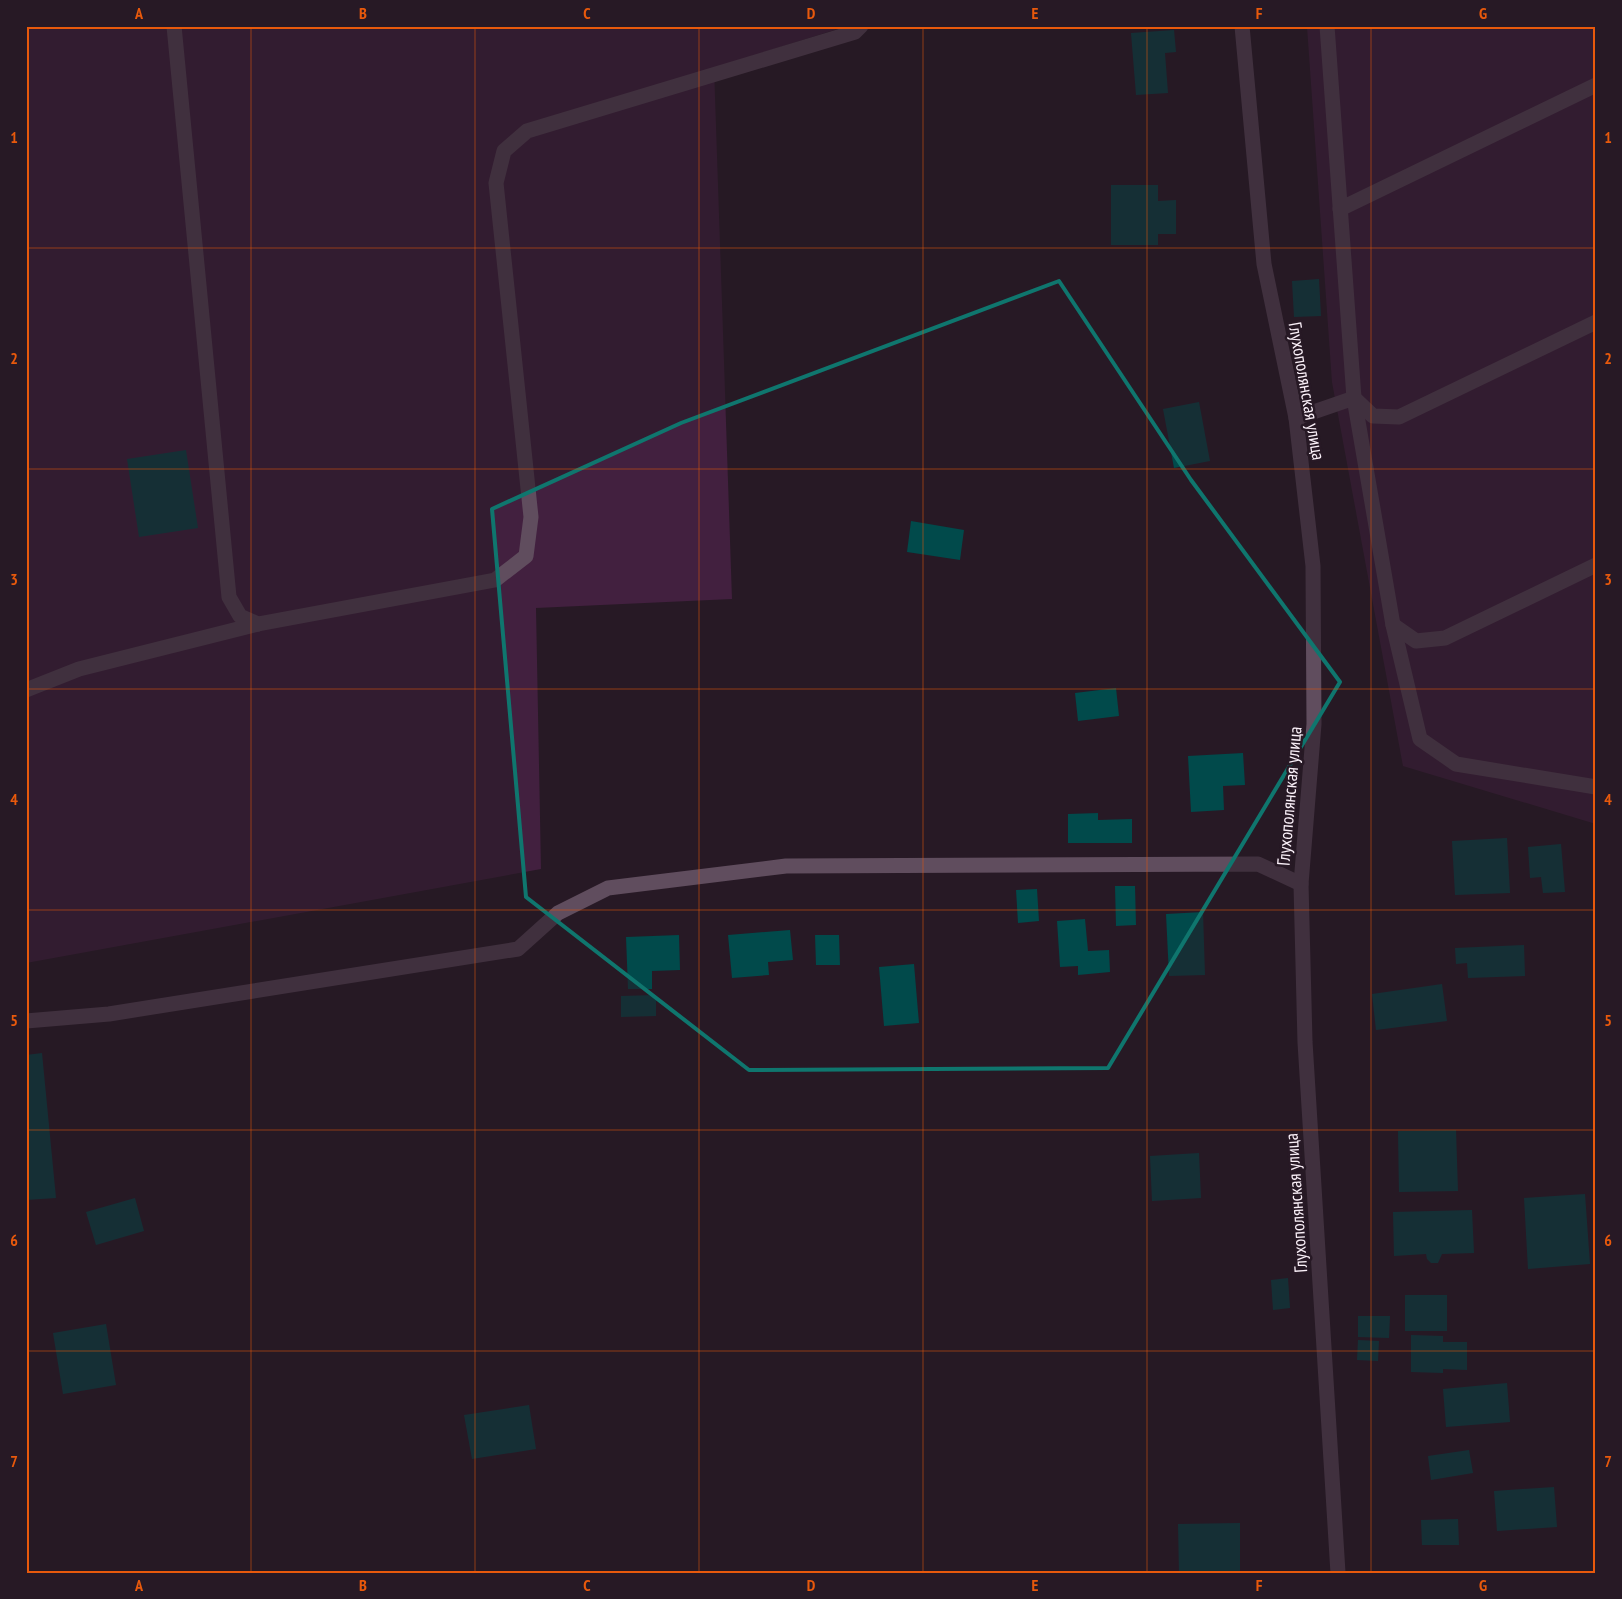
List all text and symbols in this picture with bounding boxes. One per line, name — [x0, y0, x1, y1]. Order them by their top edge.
text: A — [134, 3, 144, 23]
text: B — [359, 3, 367, 23]
text: C — [583, 3, 591, 23]
text: D — [807, 3, 816, 23]
text: E — [1032, 3, 1039, 23]
text: F — [1256, 3, 1263, 23]
text: G — [1479, 3, 1487, 23]
text: 1 — [10, 127, 18, 147]
text: 1 — [1604, 127, 1612, 147]
street label: Глухополянская улица — [1284, 320, 1330, 462]
text: 2 — [10, 348, 18, 368]
text: 2 — [1604, 348, 1612, 368]
text: 3 — [10, 569, 18, 589]
text: 3 — [1604, 569, 1612, 589]
street label: Глухополянская улица — [1271, 725, 1307, 867]
text: 4 — [10, 789, 18, 809]
text: 4 — [1604, 789, 1612, 809]
text: 5 — [10, 1010, 18, 1030]
text: 5 — [1604, 1010, 1612, 1030]
street label: Глухополянская улица — [1280, 1133, 1312, 1273]
text: 6 — [10, 1230, 18, 1250]
text: 6 — [1604, 1230, 1612, 1250]
text: 7 — [10, 1451, 18, 1471]
text: 7 — [1604, 1451, 1612, 1471]
text: A — [134, 1575, 144, 1595]
text: B — [359, 1575, 367, 1595]
text: C — [583, 1575, 591, 1595]
text: D — [807, 1575, 816, 1595]
text: E — [1032, 1575, 1039, 1595]
text: F — [1256, 1575, 1263, 1595]
text: G — [1479, 1575, 1487, 1595]

